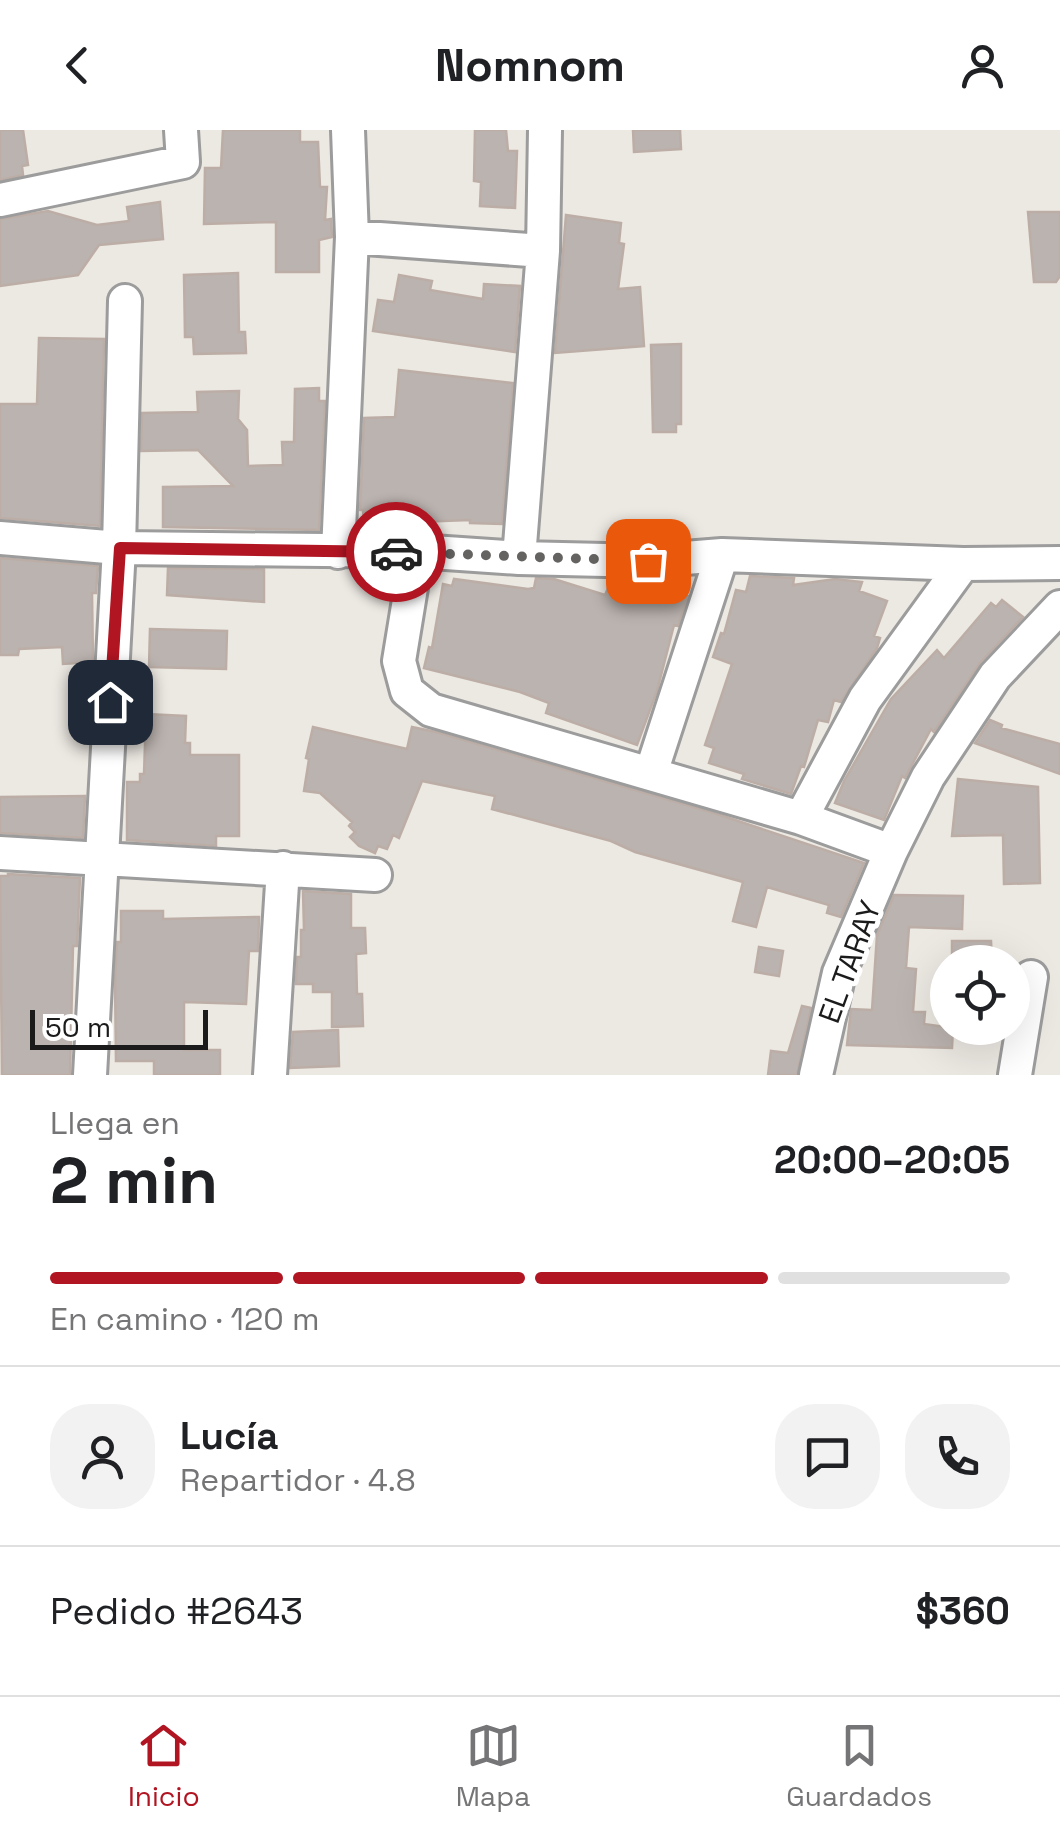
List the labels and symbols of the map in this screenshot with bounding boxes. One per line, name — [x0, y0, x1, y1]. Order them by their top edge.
courier — [346, 502, 446, 602]
pin — [606, 519, 691, 604]
pin — [68, 660, 153, 745]
street label: EL TARAY — [809, 895, 890, 1028]
scale bar — [30, 1005, 208, 1050]

